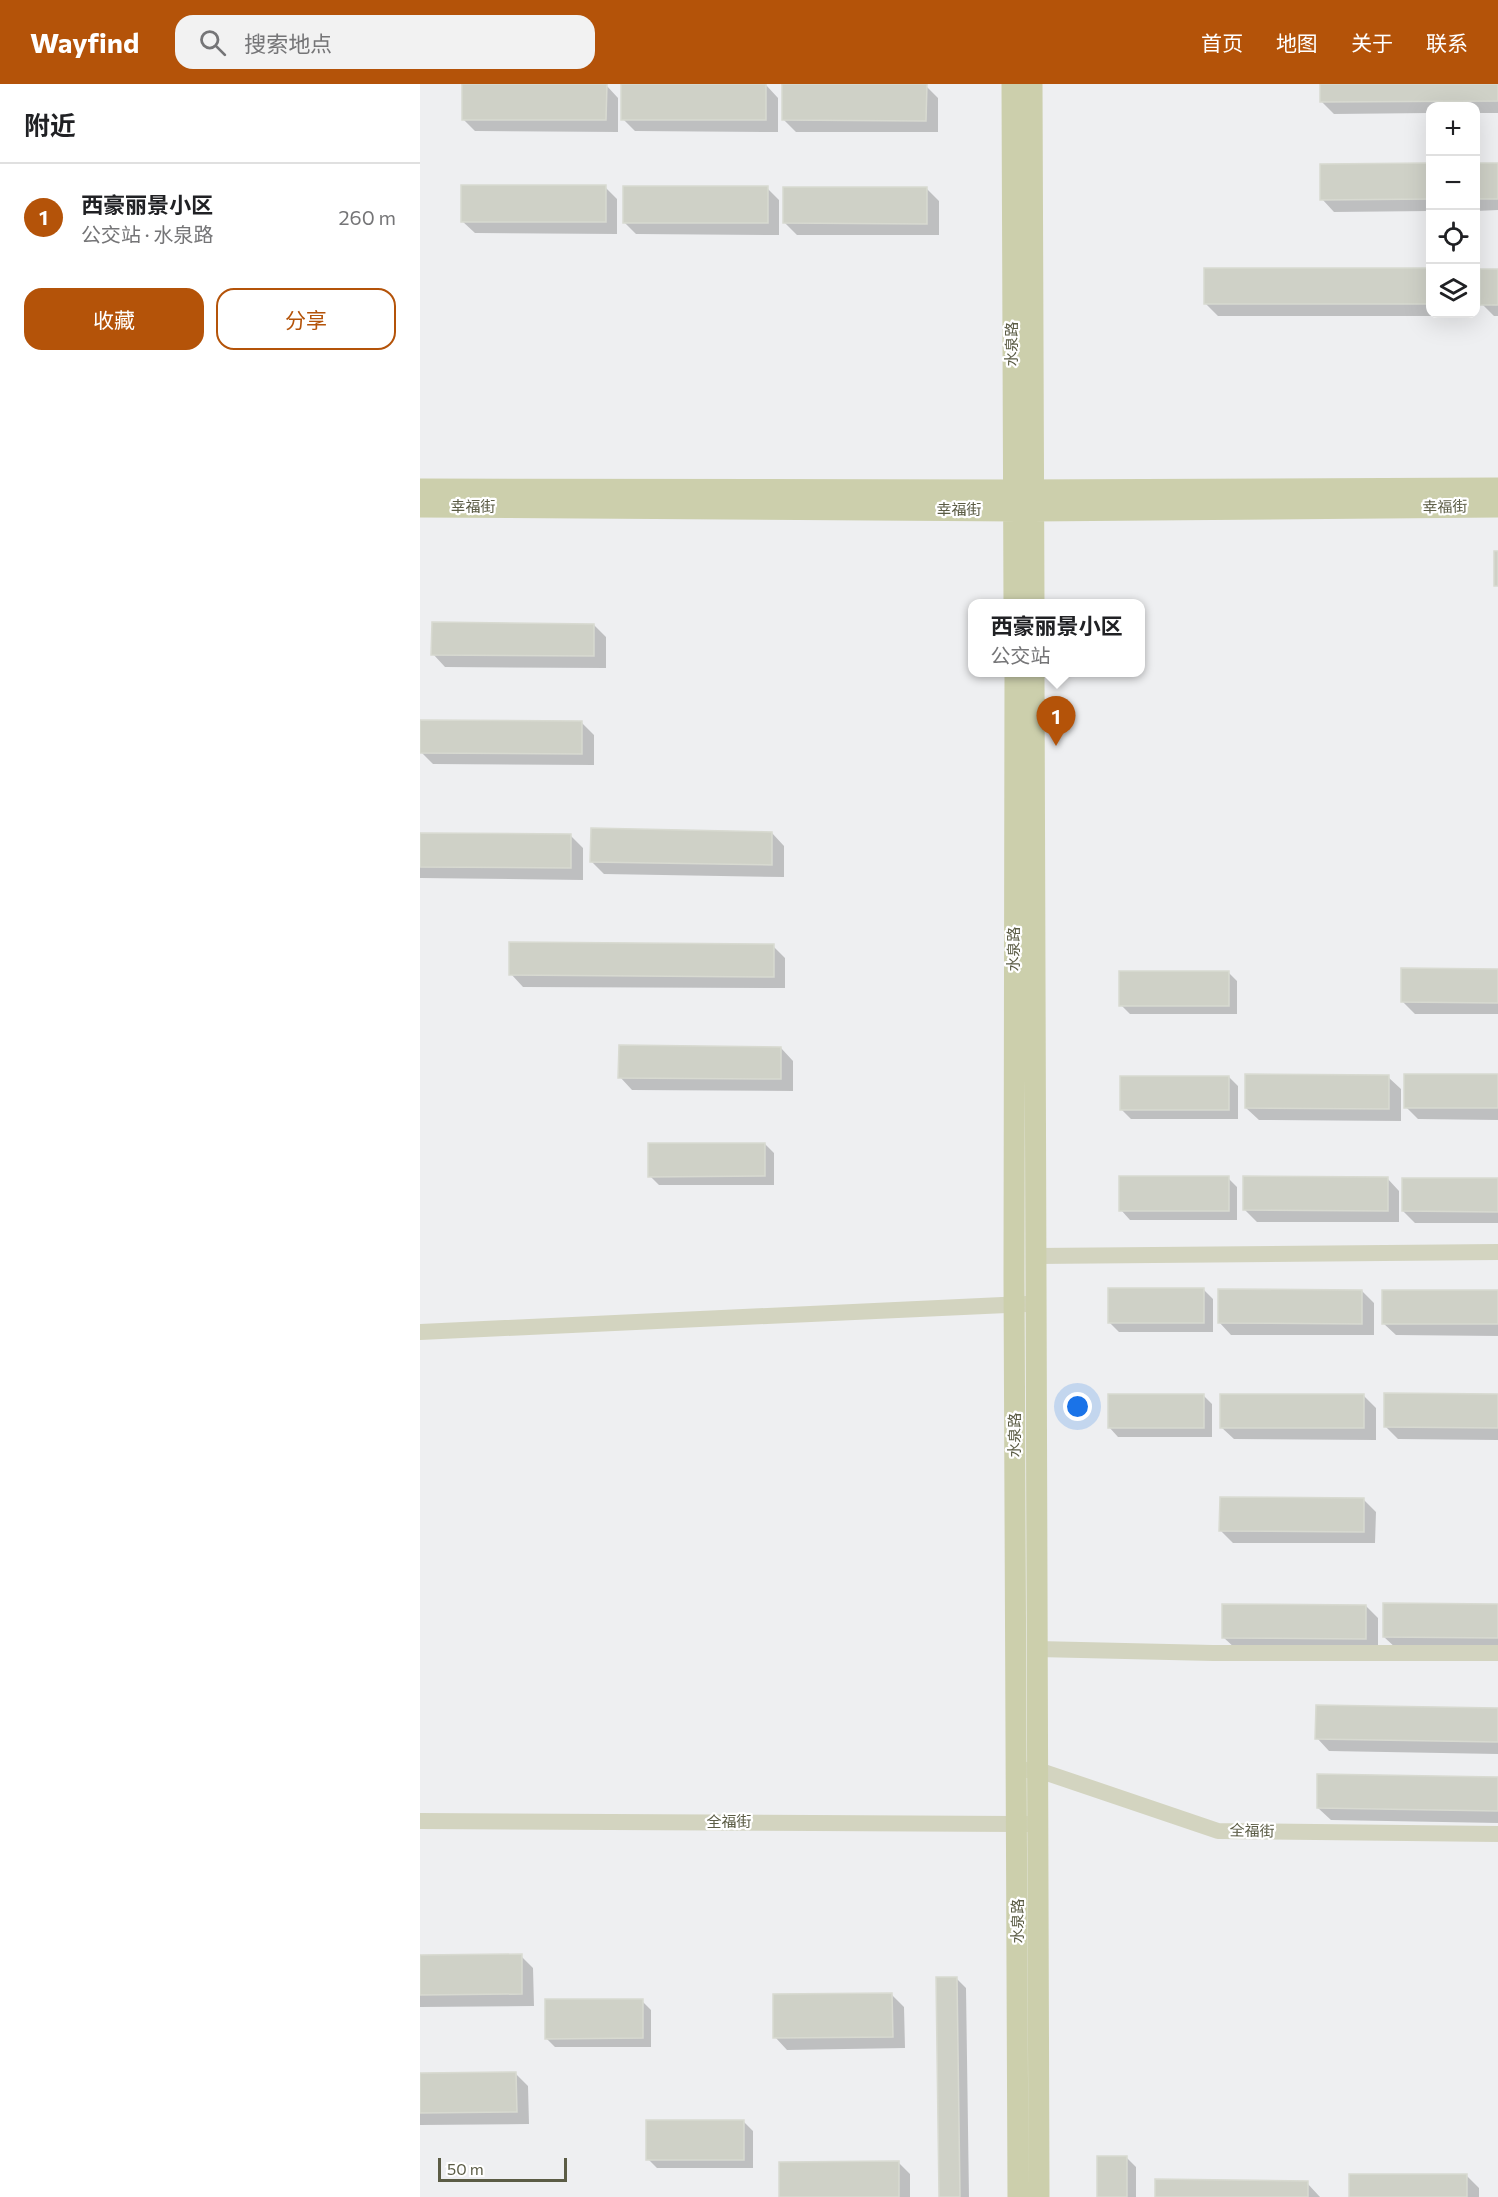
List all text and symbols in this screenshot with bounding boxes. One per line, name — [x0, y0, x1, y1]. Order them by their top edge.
search box — [175, 15, 595, 69]
text: Wayfind — [30, 25, 139, 59]
icon: search — [196, 26, 229, 59]
text: 搜索地点 — [244, 30, 332, 57]
text: 首页 — [1201, 30, 1243, 55]
text: 地图 — [1276, 30, 1318, 55]
text: 关于 — [1351, 30, 1393, 55]
text: 联系 — [1426, 30, 1468, 55]
map controls — [1426, 102, 1480, 318]
button: + — [1426, 102, 1480, 156]
text: 附近 — [24, 109, 76, 140]
button: − — [1426, 156, 1480, 210]
text: 西豪丽景小区 — [81, 191, 213, 218]
text: 1 — [39, 205, 48, 229]
text: 260 m — [338, 205, 396, 229]
button: locate — [1426, 210, 1480, 264]
text: 公交站 · 水泉路 — [81, 222, 213, 246]
button: layers — [1426, 264, 1480, 318]
button: 收藏 — [24, 288, 204, 350]
button: 分享 — [216, 288, 396, 350]
street label: 水泉路 — [1002, 321, 1020, 367]
street label: 幸福街 — [450, 497, 496, 515]
street label: 幸福街 — [1422, 497, 1468, 515]
street label: 幸福街 — [936, 500, 982, 518]
popup — [968, 599, 1145, 677]
text: 西豪丽景小区 — [990, 612, 1123, 639]
text: 公交站 — [990, 643, 1050, 667]
pin: 1 — [1036, 696, 1076, 746]
street label: 水泉路 — [1004, 926, 1022, 972]
your location — [1063, 1392, 1092, 1421]
street label: 水泉路 — [1005, 1412, 1023, 1458]
street label: 全福街 — [706, 1812, 752, 1830]
street label: 全福街 — [1229, 1821, 1275, 1839]
street label: 水泉路 — [1008, 1898, 1026, 1944]
scale bar — [438, 2155, 567, 2182]
text: 50 m — [447, 2159, 484, 2178]

